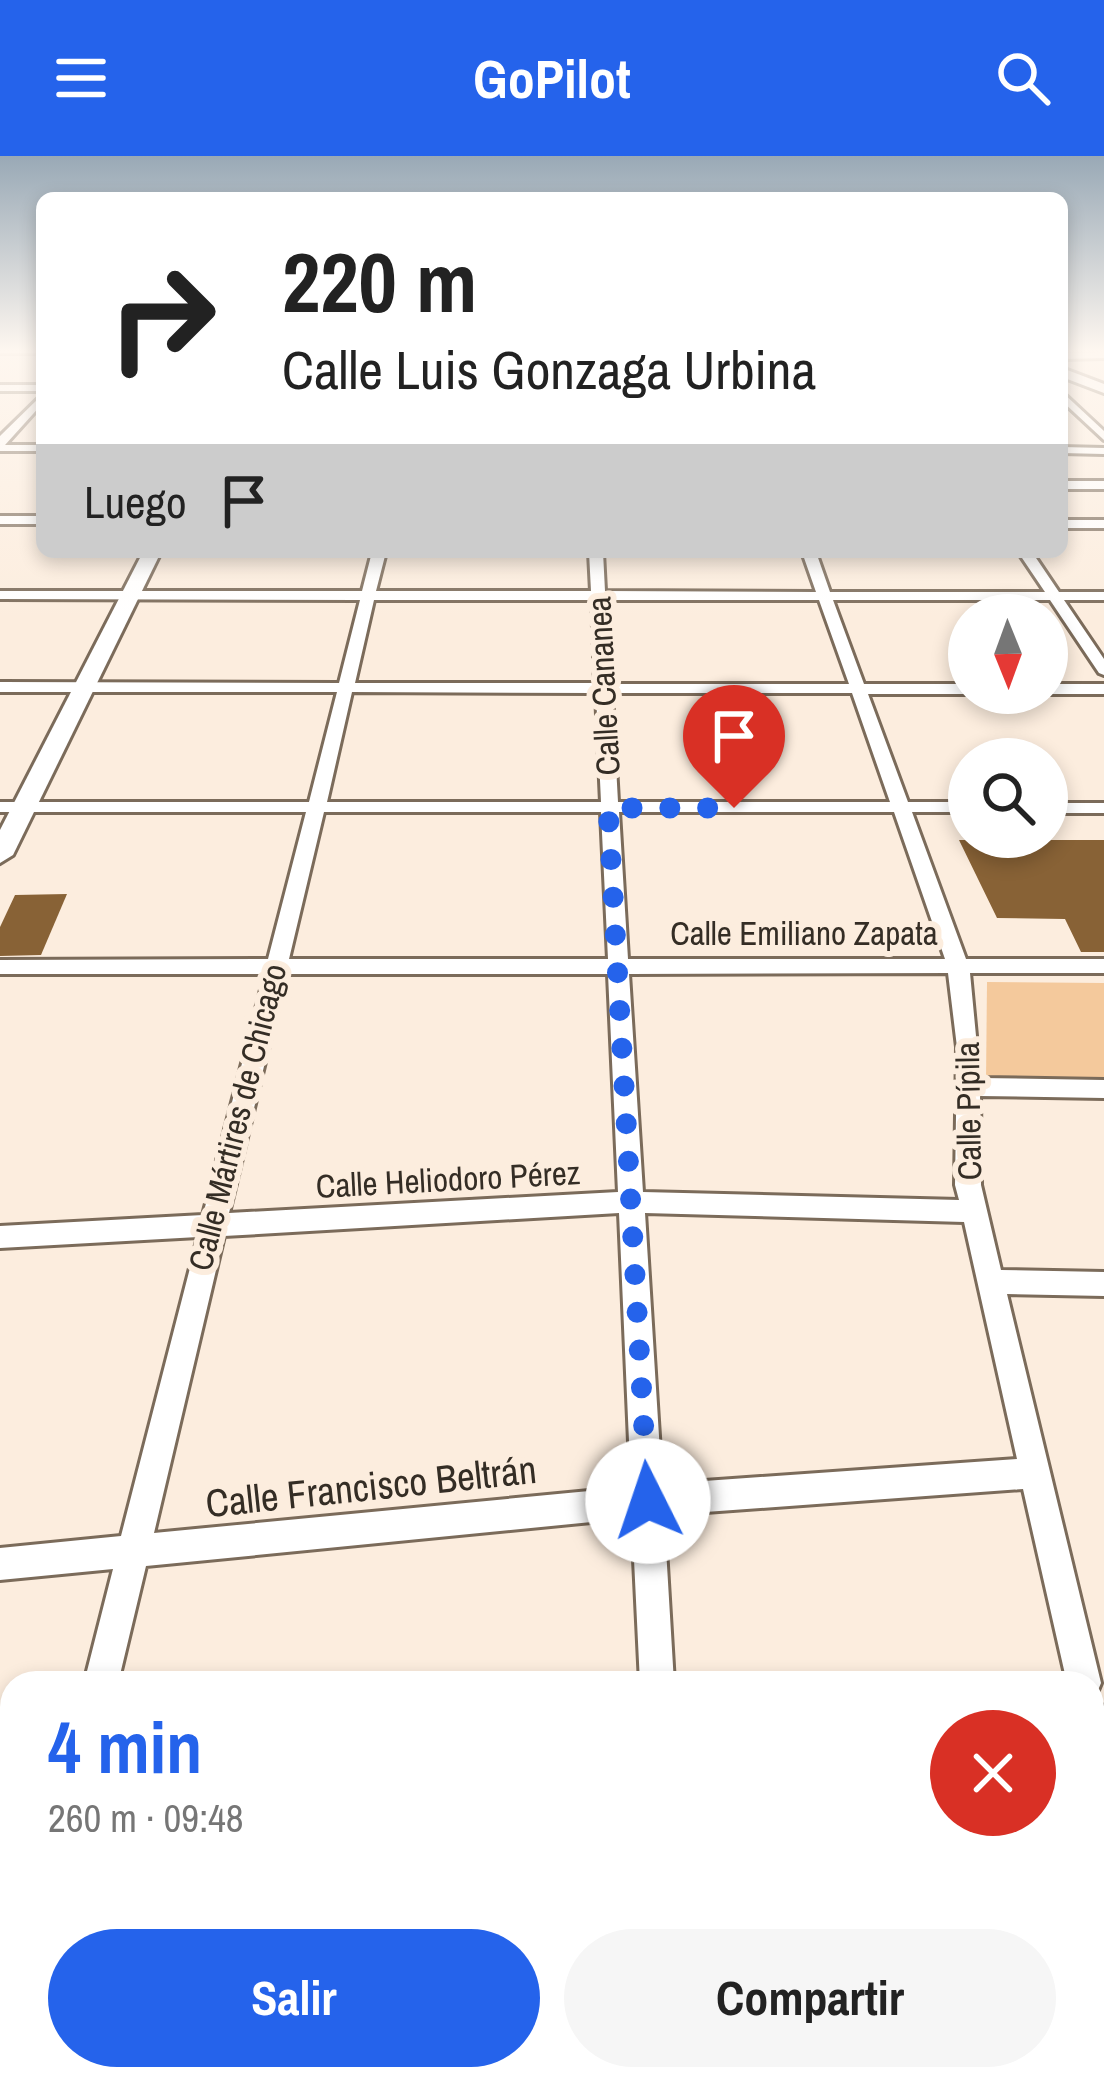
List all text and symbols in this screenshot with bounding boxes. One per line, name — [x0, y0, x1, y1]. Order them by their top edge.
text: GoPilot — [473, 42, 631, 115]
icon: menu — [48, 45, 114, 111]
icon: search — [990, 45, 1056, 111]
text: 220 m — [282, 225, 477, 338]
icon: right — [84, 240, 240, 396]
text: Calle Luis Gonzaga Urbina — [282, 333, 816, 406]
icon: arrive — [211, 468, 277, 534]
text: Luego — [84, 471, 187, 532]
north arrow — [948, 594, 1068, 714]
map controls — [948, 594, 1068, 858]
street label: Calle Cananea — [576, 595, 630, 777]
pin — [683, 685, 785, 808]
icon: arrive — [701, 703, 767, 769]
button: search — [948, 738, 1068, 858]
street label: Calle Emiliano Zapata — [670, 911, 938, 955]
street label: Calle Mártires de Chicago — [178, 959, 296, 1275]
street label: Calle Pípila — [945, 1041, 991, 1181]
street label: Calle Heliodoro Pérez — [315, 1150, 581, 1208]
position arrow — [585, 1438, 711, 1564]
street label: Calle Francisco Beltrán — [203, 1443, 539, 1529]
text: 4 min — [48, 1698, 202, 1795]
button: close — [930, 1710, 1056, 1836]
text: 260 m · 09:48 — [48, 1792, 244, 1844]
button: Salir — [48, 1929, 540, 2067]
button: Compartir — [564, 1929, 1056, 2067]

